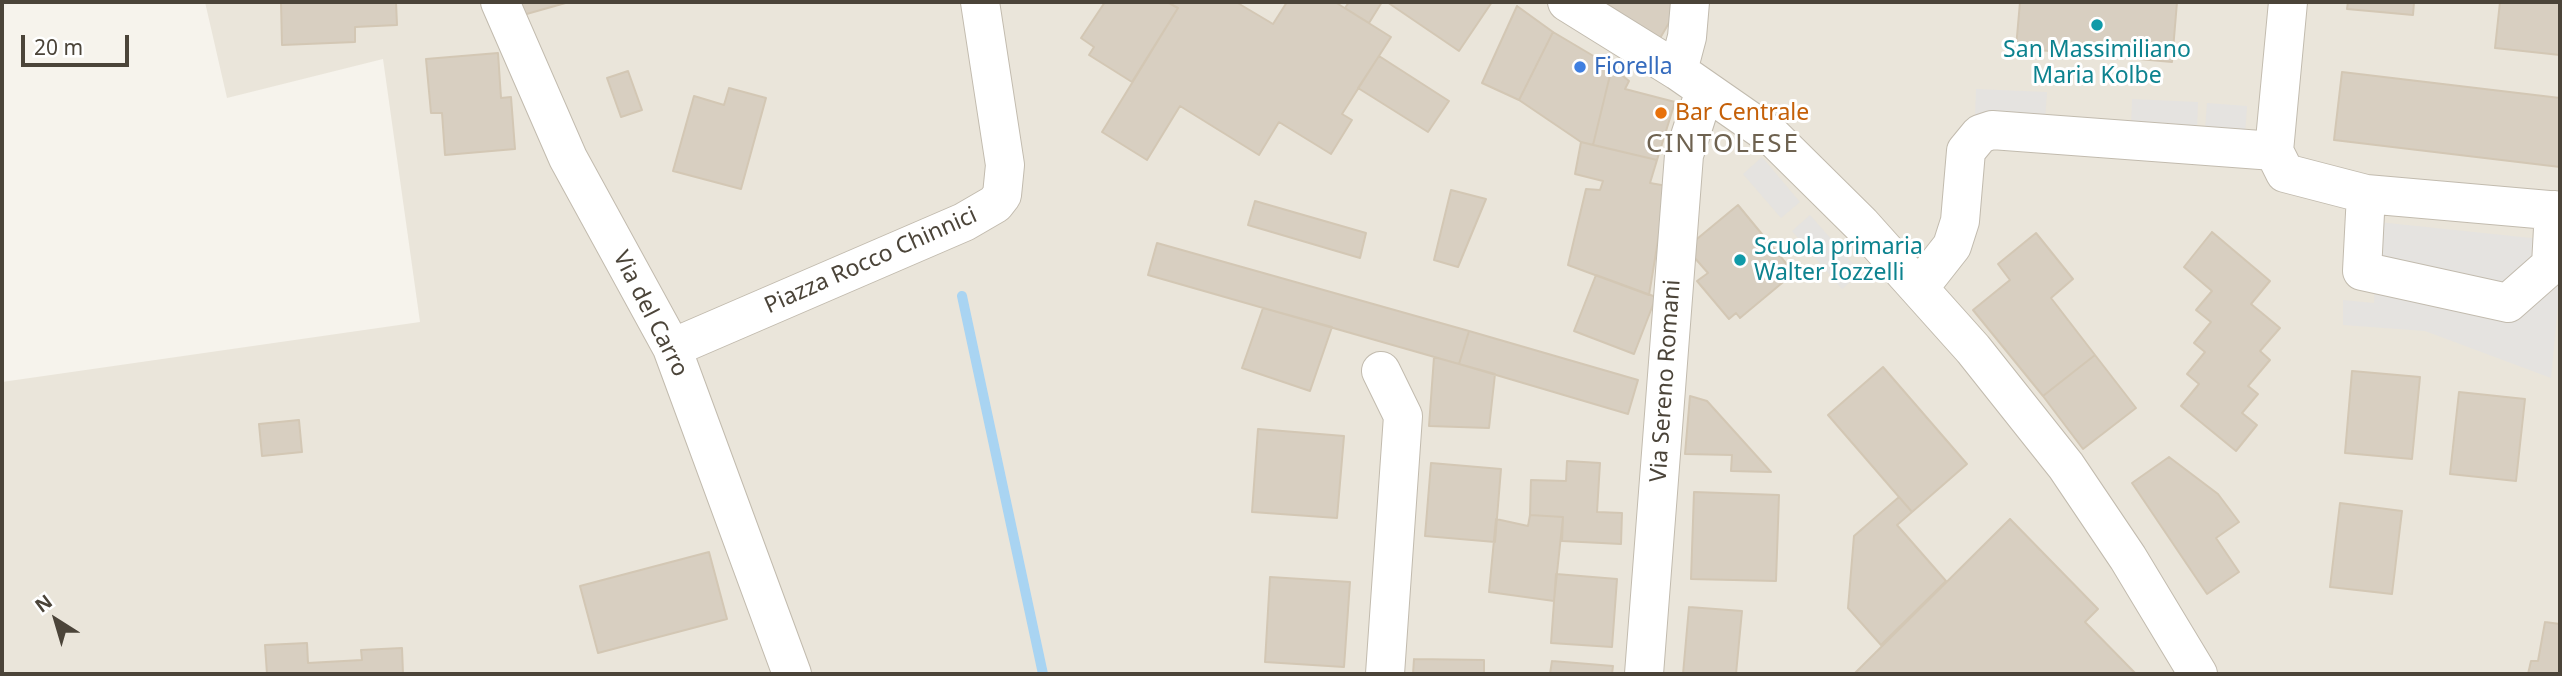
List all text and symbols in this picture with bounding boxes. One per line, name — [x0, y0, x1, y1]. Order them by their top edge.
marker: San Massimiliano Maria Kolbe — [2089, 17, 2105, 33]
scale bar — [24, 21, 133, 65]
text: 20 m — [34, 33, 83, 61]
place label: San Massimiliano Maria Kolbe — [2003, 36, 2191, 90]
place label: Fiorella — [1594, 53, 1673, 81]
marker: Fiorella — [1572, 59, 1588, 75]
place label: Bar Centrale — [1675, 99, 1809, 127]
marker: Bar Centrale — [1653, 105, 1669, 121]
district label: CINTOLESE — [1647, 129, 1799, 161]
street label: Piazza Rocco Chinnici — [761, 202, 981, 320]
place label: Scuola primaria Walter Iozzelli — [1754, 233, 1923, 287]
street label: Via del Carro — [606, 246, 694, 382]
marker: Scuola primaria Walter Iozzelli — [1732, 252, 1748, 268]
street label: Via Sereno Romani — [1645, 279, 1687, 483]
north arrow — [21, 585, 91, 655]
text: N — [29, 588, 57, 618]

